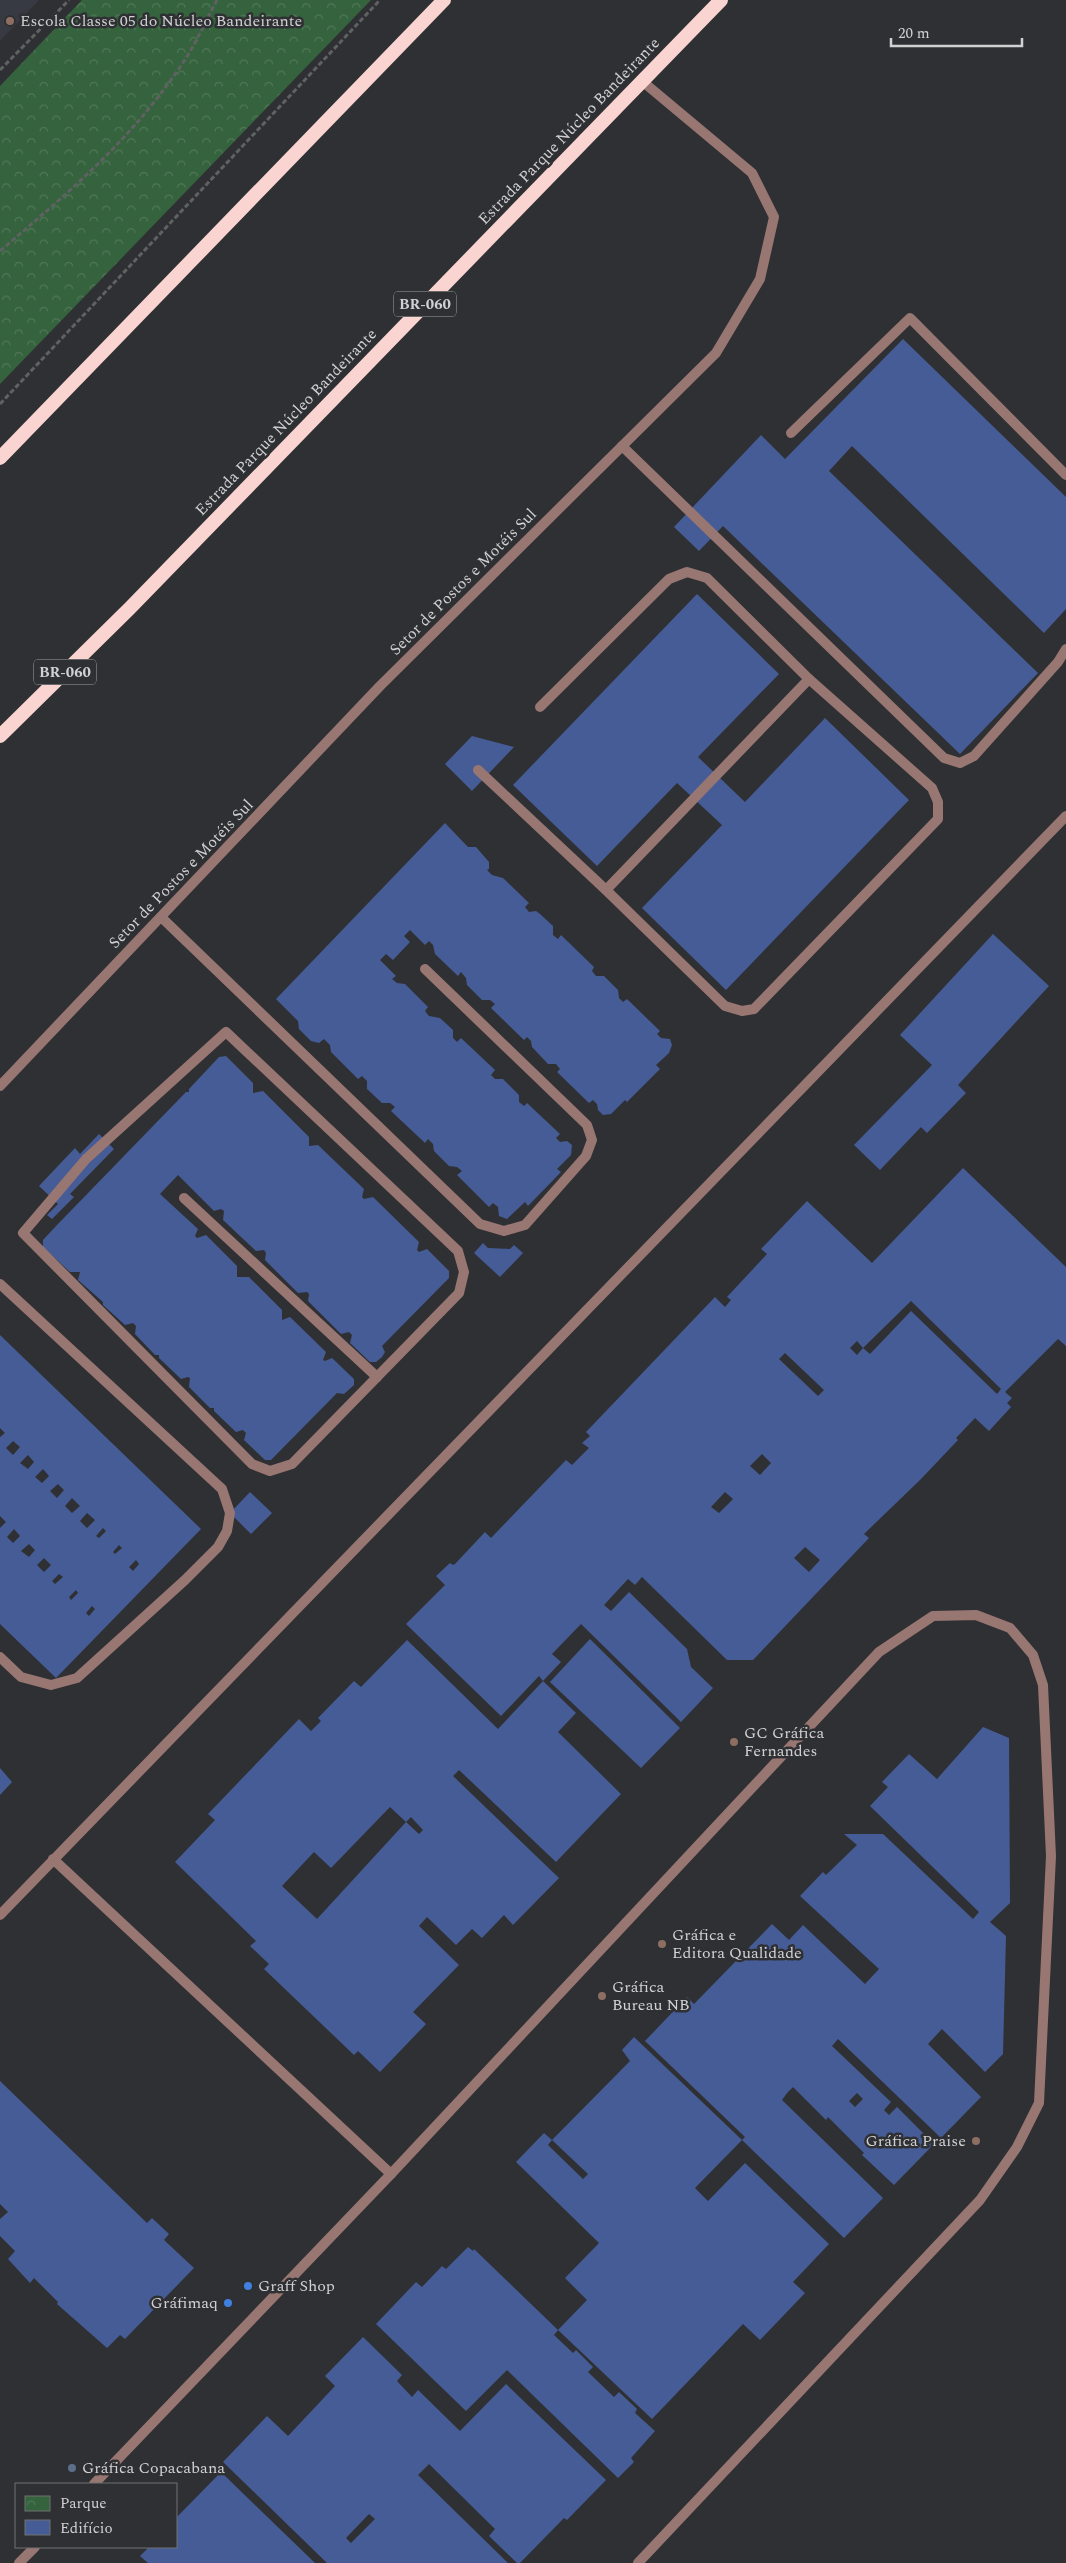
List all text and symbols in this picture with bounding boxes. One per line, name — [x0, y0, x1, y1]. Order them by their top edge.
place label: Escola Classe 05 do Núcleo Bandeirante — [20, 9, 302, 33]
marker: Escola Classe 05 do Núcleo Bandeirante — [4, 15, 16, 27]
scale bar — [891, 15, 1022, 47]
text: 20 m — [898, 22, 930, 45]
street label: Estrada Parque Núcleo Bandeirante — [473, 32, 665, 230]
road number: BR-060 — [394, 292, 456, 316]
street label: Estrada Parque Núcleo Bandeirante — [190, 323, 382, 521]
street label: Setor de Postos e Motéis Sul — [384, 503, 542, 661]
road number: BR-060 — [34, 660, 96, 684]
street label: Setor de Postos e Motéis Sul — [103, 794, 259, 954]
place label: GC Gráfica Fernandes — [744, 1721, 825, 1763]
marker: GC Gráfica Fernandes — [728, 1736, 740, 1748]
place label: Gráfica e Editora Qualidade — [672, 1923, 802, 1965]
marker: Gráfica e Editora Qualidade — [656, 1938, 668, 1950]
place label: Gráfica Bureau NB — [612, 1975, 690, 2017]
marker: Gráfica Bureau NB — [596, 1990, 608, 2002]
place label: Gráfica Praise — [866, 2129, 966, 2153]
marker: Gráfica Praise — [970, 2135, 982, 2147]
place label: Graff Shop — [258, 2274, 335, 2298]
marker: Graff Shop — [242, 2280, 254, 2292]
place label: Gráfimaq — [151, 2291, 218, 2315]
marker: Gráfimaq — [222, 2297, 234, 2309]
place label: Gráfica Copacabana — [82, 2456, 225, 2480]
marker: Gráfica Copacabana — [66, 2462, 78, 2474]
legend — [15, 2483, 178, 2548]
text: Parque — [60, 2492, 107, 2515]
text: Edifício — [60, 2517, 113, 2540]

